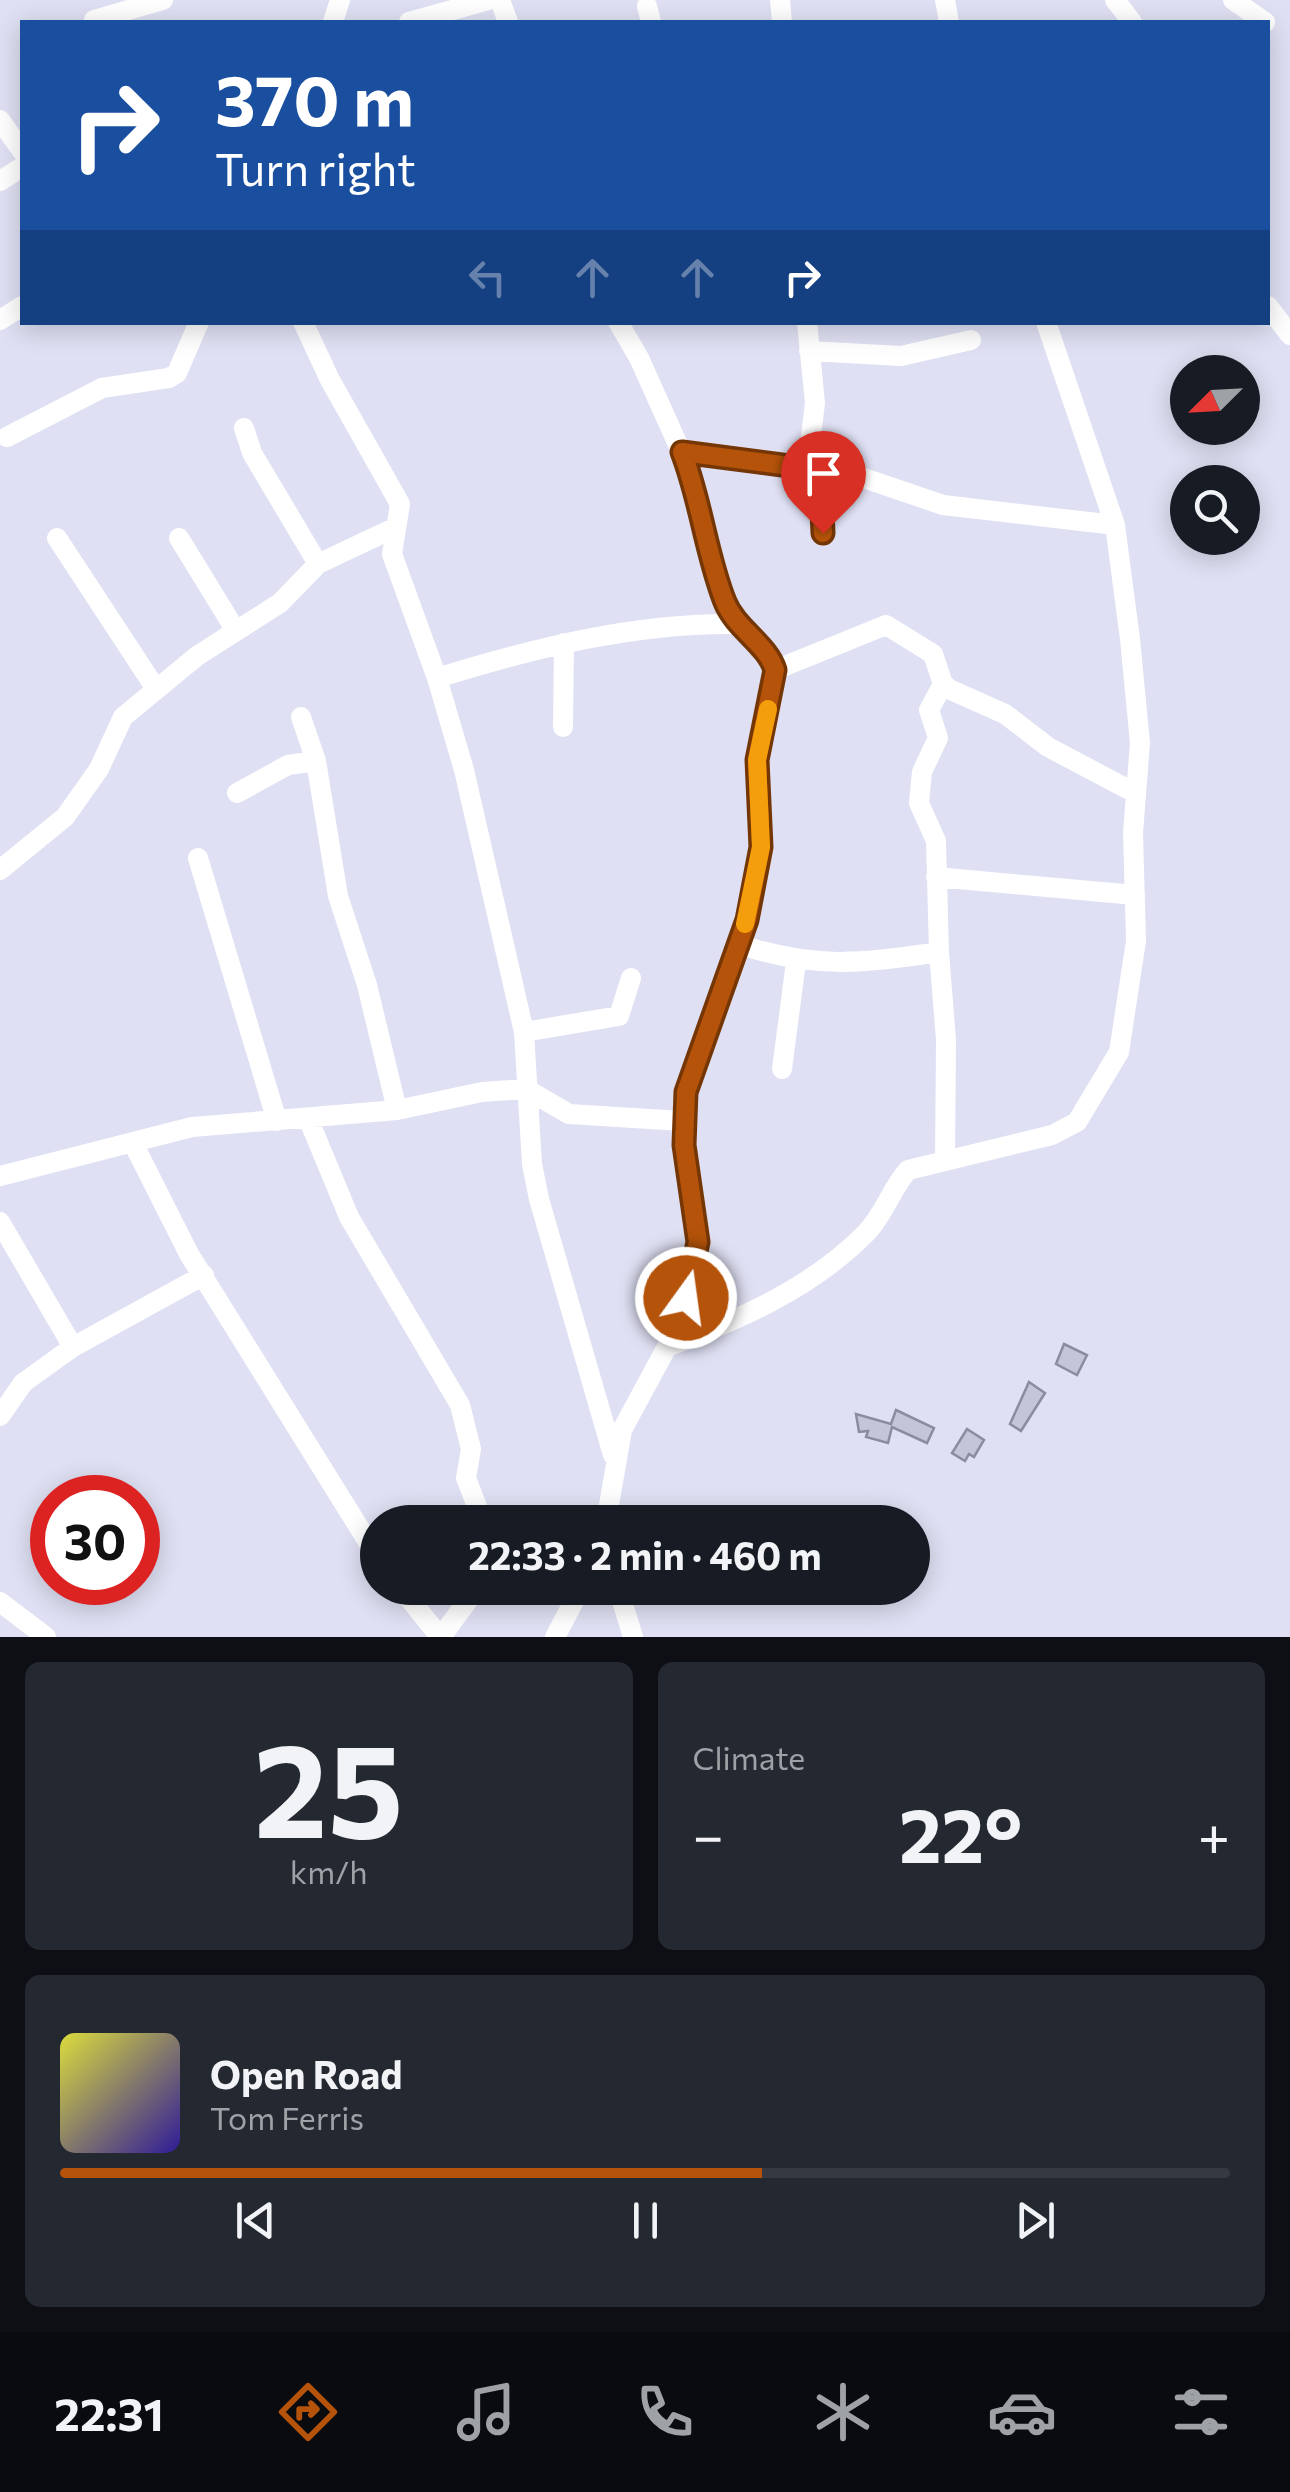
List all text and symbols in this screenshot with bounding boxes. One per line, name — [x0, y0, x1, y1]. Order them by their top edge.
text: 370 m — [215, 55, 414, 140]
icon: right — [50, 60, 180, 190]
text: Turn right — [215, 140, 416, 195]
icon: left — [460, 250, 515, 305]
icon: ahead — [565, 250, 620, 305]
icon: ahead — [670, 250, 725, 305]
icon: right — [775, 250, 830, 305]
north arrow — [1170, 355, 1260, 445]
map controls — [1170, 355, 1260, 555]
pin — [781, 431, 866, 534]
icon: arrive — [796, 446, 851, 501]
button: search — [1170, 465, 1260, 555]
position arrow — [634, 1246, 738, 1350]
speed limit sign: 30 — [30, 1475, 160, 1605]
text: 22:33 · 2 min · 460 m — [468, 1531, 822, 1578]
text: 25 — [254, 1706, 404, 1865]
text: Climate — [693, 1737, 805, 1777]
text: 22° — [899, 1787, 1022, 1878]
text: − — [693, 1800, 724, 1867]
text: + — [1198, 1800, 1230, 1867]
text: km/h — [290, 1851, 368, 1891]
text: Open Road — [210, 2050, 403, 2097]
text: Tom Ferris — [210, 2097, 364, 2137]
icon: previous — [228, 2193, 283, 2248]
icon: pause — [618, 2193, 673, 2248]
icon: next — [1008, 2193, 1063, 2248]
icon: directions — [273, 2377, 343, 2447]
icon: music — [451, 2377, 521, 2447]
icon: phone — [630, 2377, 700, 2447]
icon: climate — [808, 2377, 878, 2447]
icon: car — [987, 2377, 1057, 2447]
icon: filters — [1166, 2377, 1236, 2447]
text: 22:31 — [54, 2385, 164, 2440]

